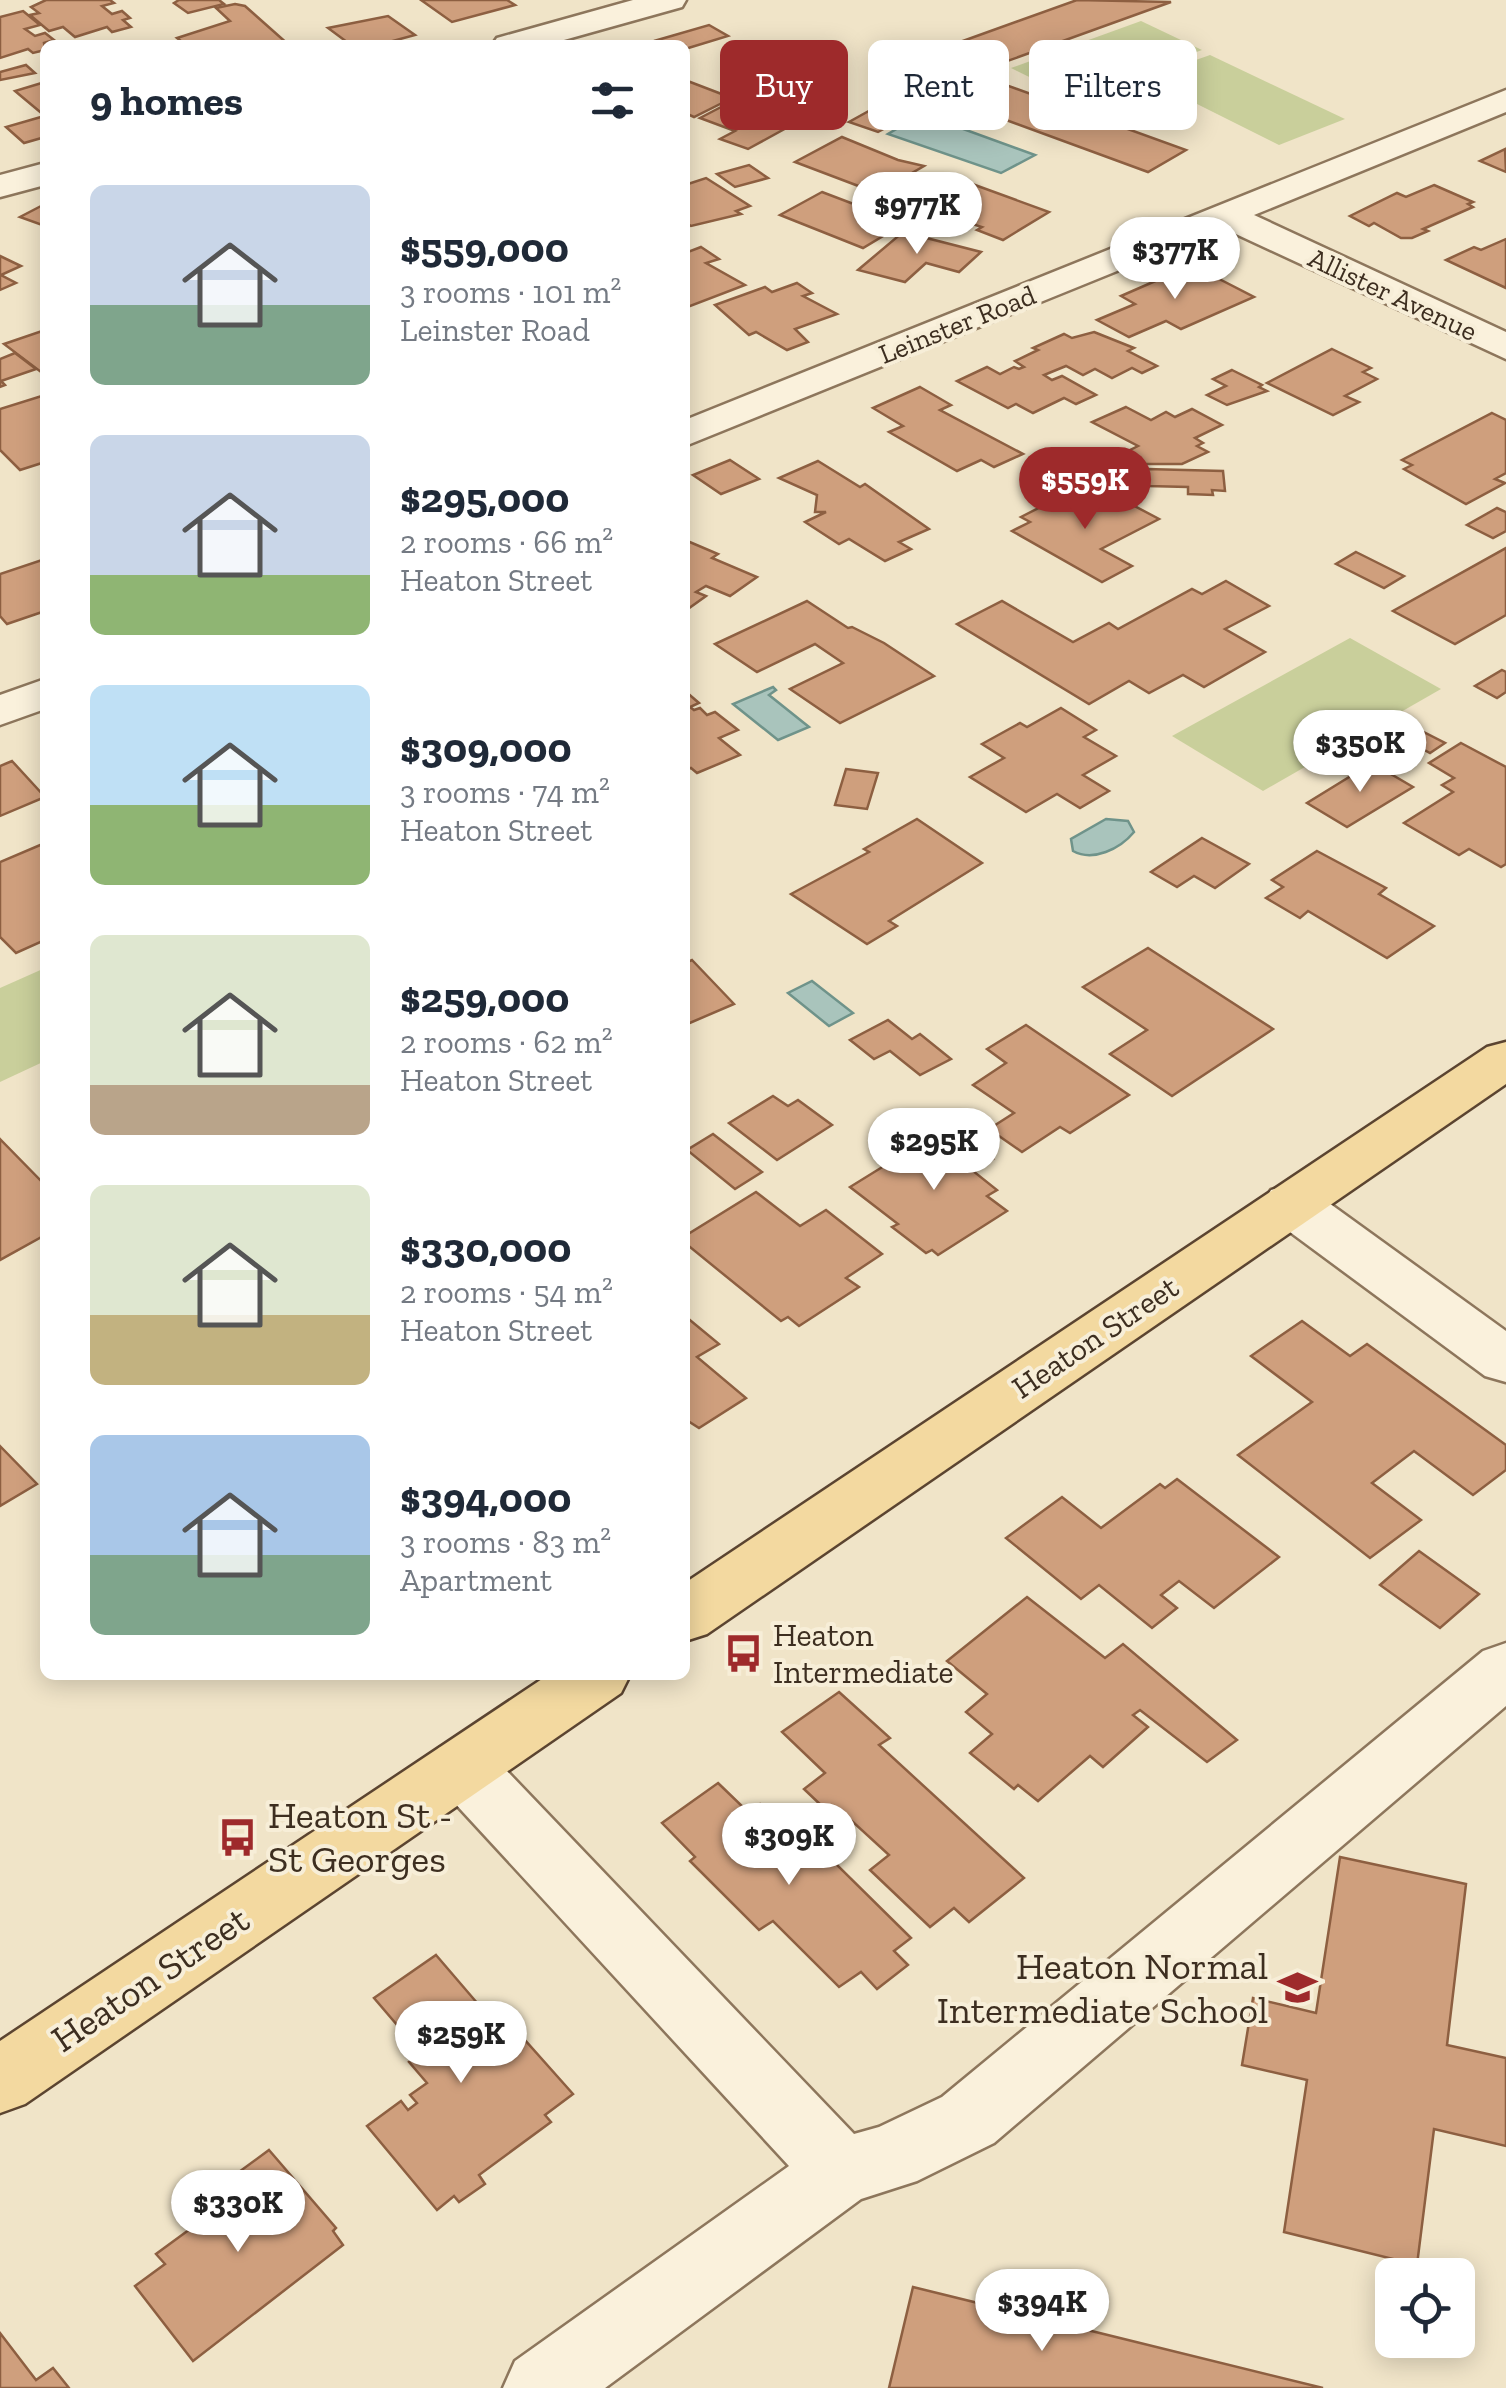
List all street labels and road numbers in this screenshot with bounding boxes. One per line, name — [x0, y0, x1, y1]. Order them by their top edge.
street label: Allister Avenue — [1303, 241, 1482, 348]
street label: Leinster Road — [874, 278, 1040, 371]
street label: Heaton Street — [1005, 1267, 1185, 1406]
street label: Heaton Street — [43, 1896, 257, 2062]

